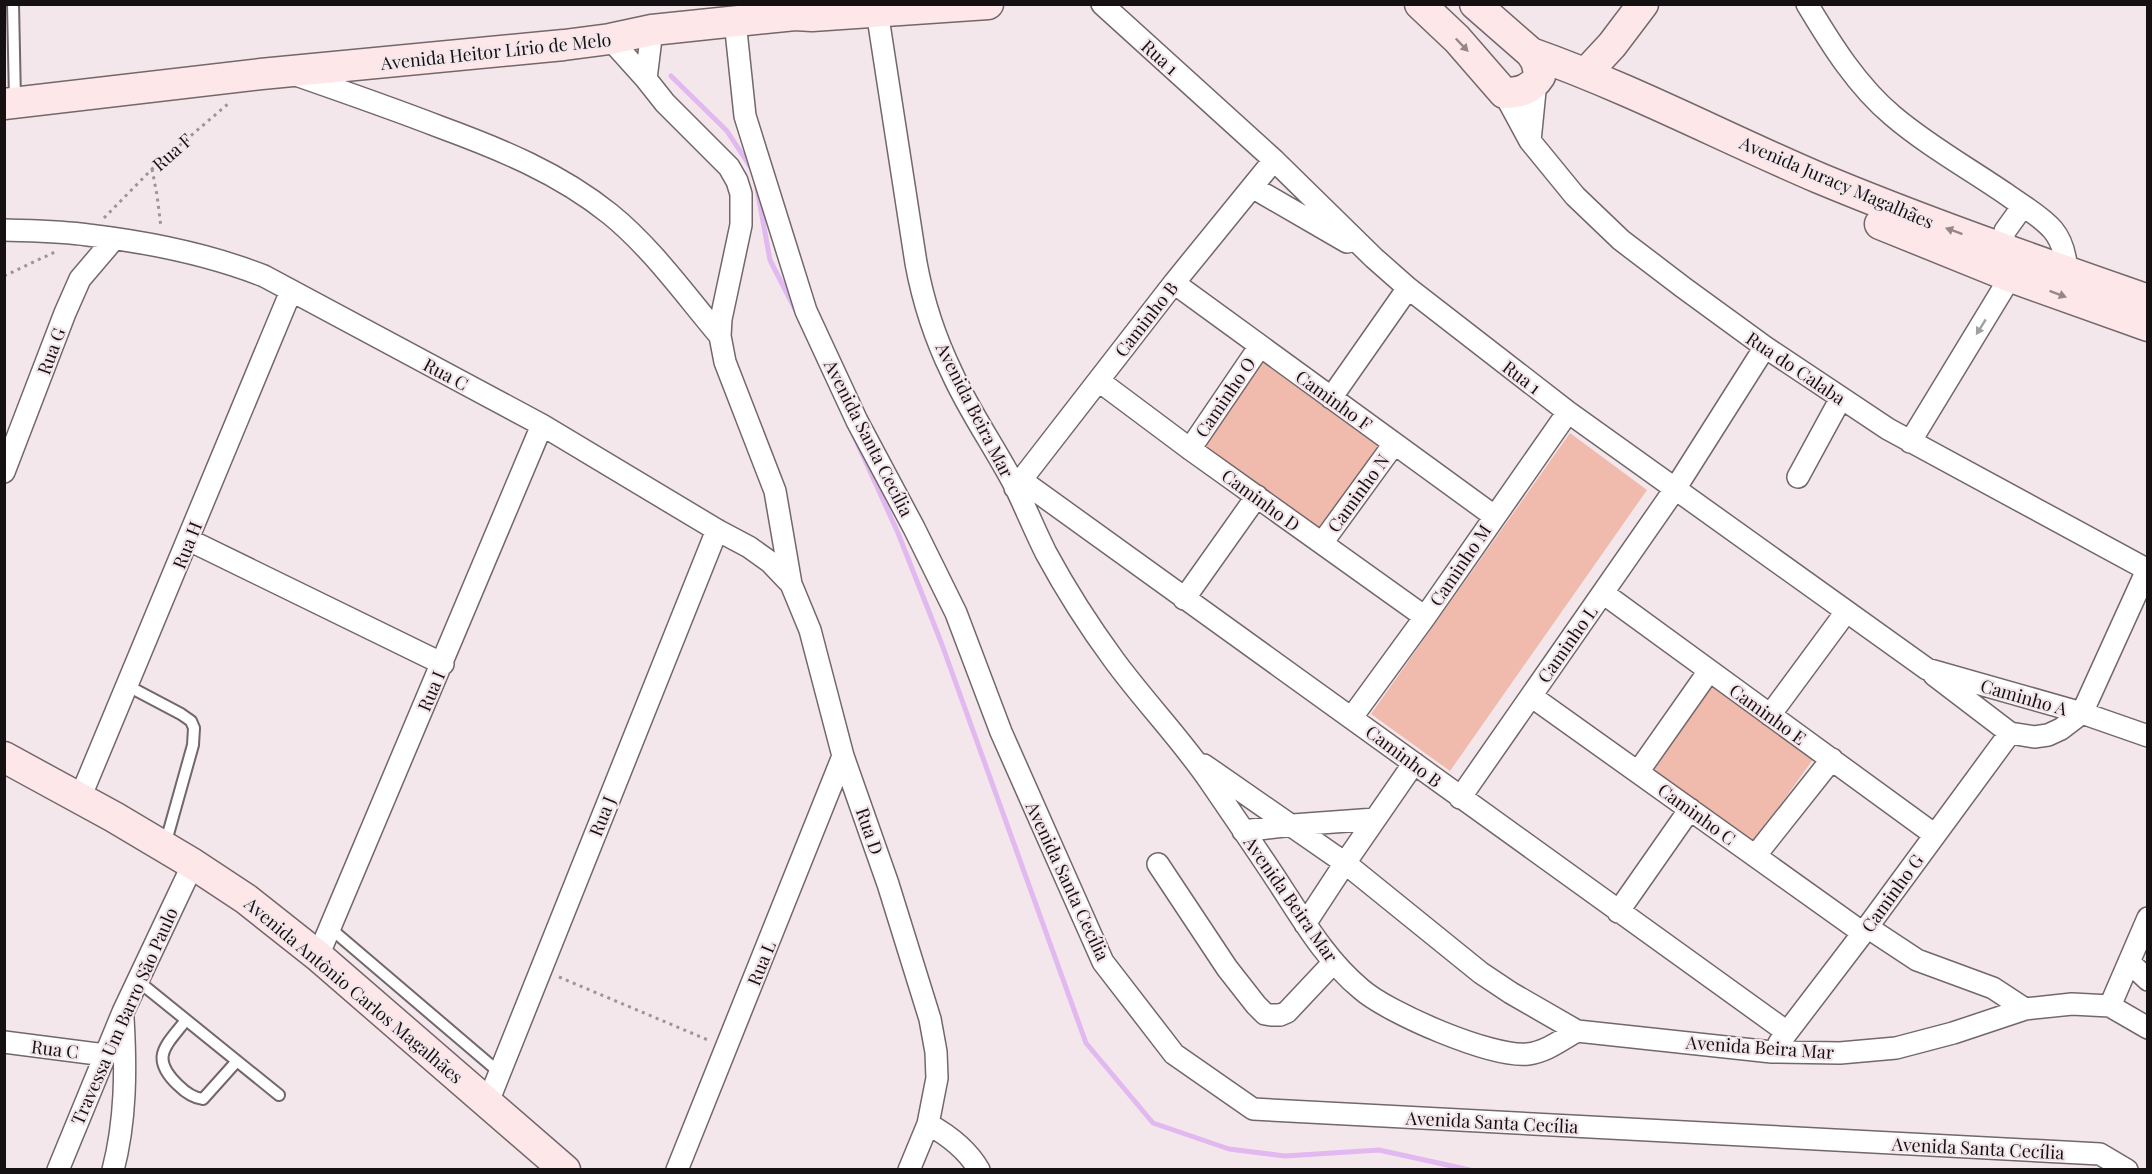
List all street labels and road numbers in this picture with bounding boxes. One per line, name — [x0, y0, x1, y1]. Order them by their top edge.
street label: Avenida Heitor Lírio de Melo — [379, 27, 613, 75]
street label: Rua 1 — [1136, 34, 1184, 80]
street label: Rua F — [147, 128, 197, 176]
street label: Avenida Juracy Magalhães — [1735, 130, 1938, 234]
street label: Caminho B — [1109, 276, 1183, 362]
street label: Rua G — [32, 324, 71, 378]
street label: Rua do Calaba — [1742, 326, 1850, 410]
street label: Avenida Beira Mar — [930, 338, 1019, 481]
street label: Rua C — [419, 352, 473, 396]
street label: Caminho O — [1189, 352, 1261, 442]
street label: Avenida Santa Cecília — [819, 355, 919, 520]
street label: Rua 1 — [1498, 355, 1546, 399]
street label: Caminho F — [1291, 364, 1377, 436]
street label: Caminho N — [1322, 449, 1395, 537]
street label: Caminho D — [1217, 463, 1305, 537]
street label: Rua H — [167, 518, 207, 572]
street label: Caminho M — [1424, 519, 1496, 611]
street label: Caminho L — [1532, 600, 1603, 687]
street label: Rua I — [412, 667, 450, 715]
street label: Caminho A — [1978, 673, 2071, 721]
street label: Caminho E — [1725, 678, 1811, 750]
street label: Caminho B — [1361, 719, 1447, 793]
street label: Caminho C — [1653, 778, 1741, 850]
street label: Rua J — [583, 792, 621, 840]
street label: Avenida Santa Cecília — [1020, 797, 1115, 964]
street label: Rua D — [851, 804, 889, 858]
street label: Avenida Beira Mar — [1238, 831, 1343, 967]
street label: Caminho G — [1856, 849, 1929, 937]
street label: Avenida Antônio Carlos Magalhães — [239, 891, 468, 1089]
street label: Travessa Um Barro São Paulo — [65, 903, 183, 1128]
street label: Rua L — [741, 937, 781, 989]
street label: Avenida Beira Mar — [1684, 1030, 1835, 1064]
street label: Rua C — [30, 1034, 80, 1064]
street label: Avenida Santa Cecília — [1404, 1105, 1579, 1139]
street label: Avenida Santa Cecília — [1890, 1131, 2065, 1165]

